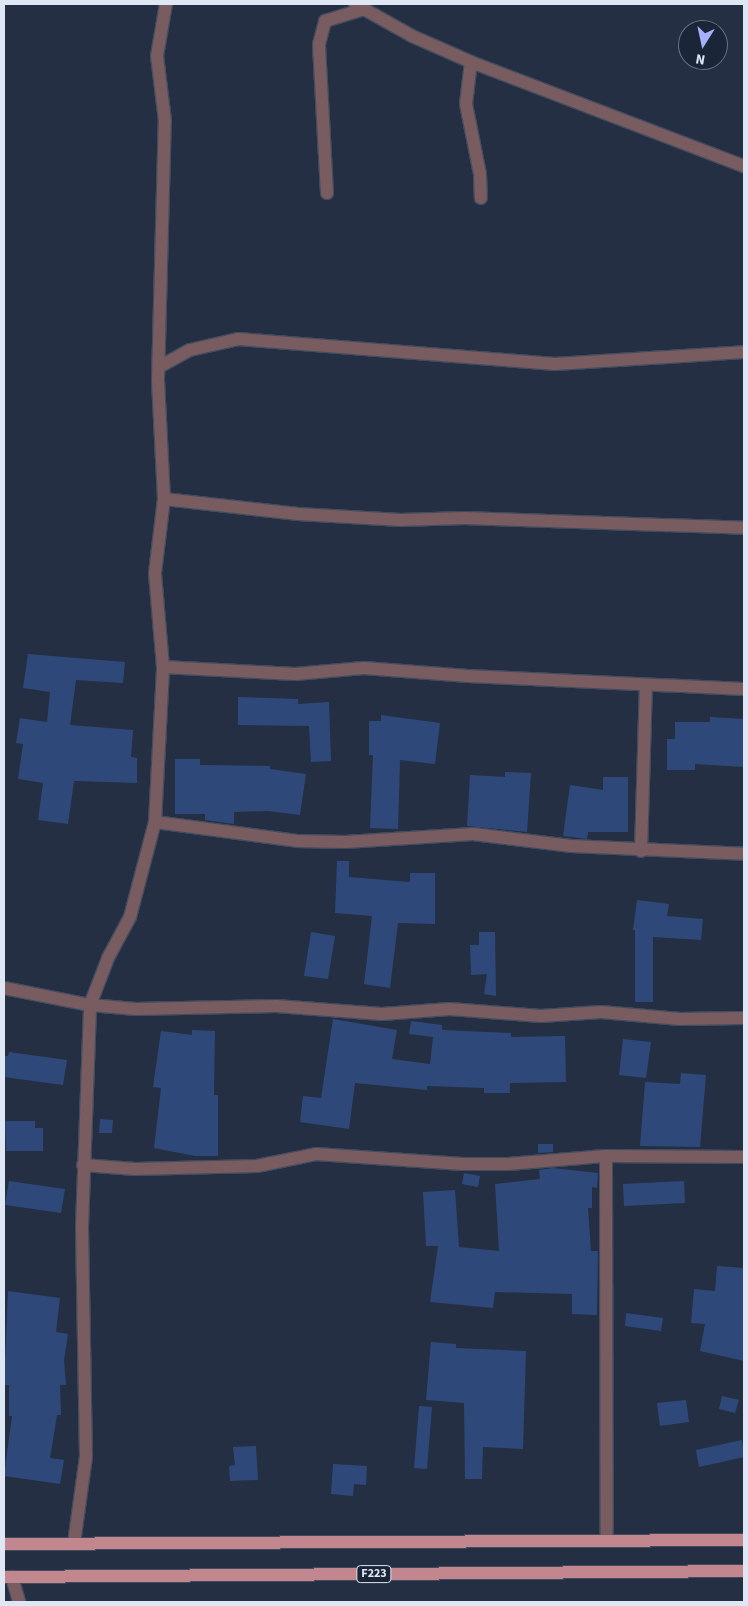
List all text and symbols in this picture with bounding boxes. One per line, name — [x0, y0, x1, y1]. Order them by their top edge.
north arrow — [678, 20, 728, 70]
text: N — [694, 48, 707, 69]
road number: F223 — [355, 1565, 393, 1584]

